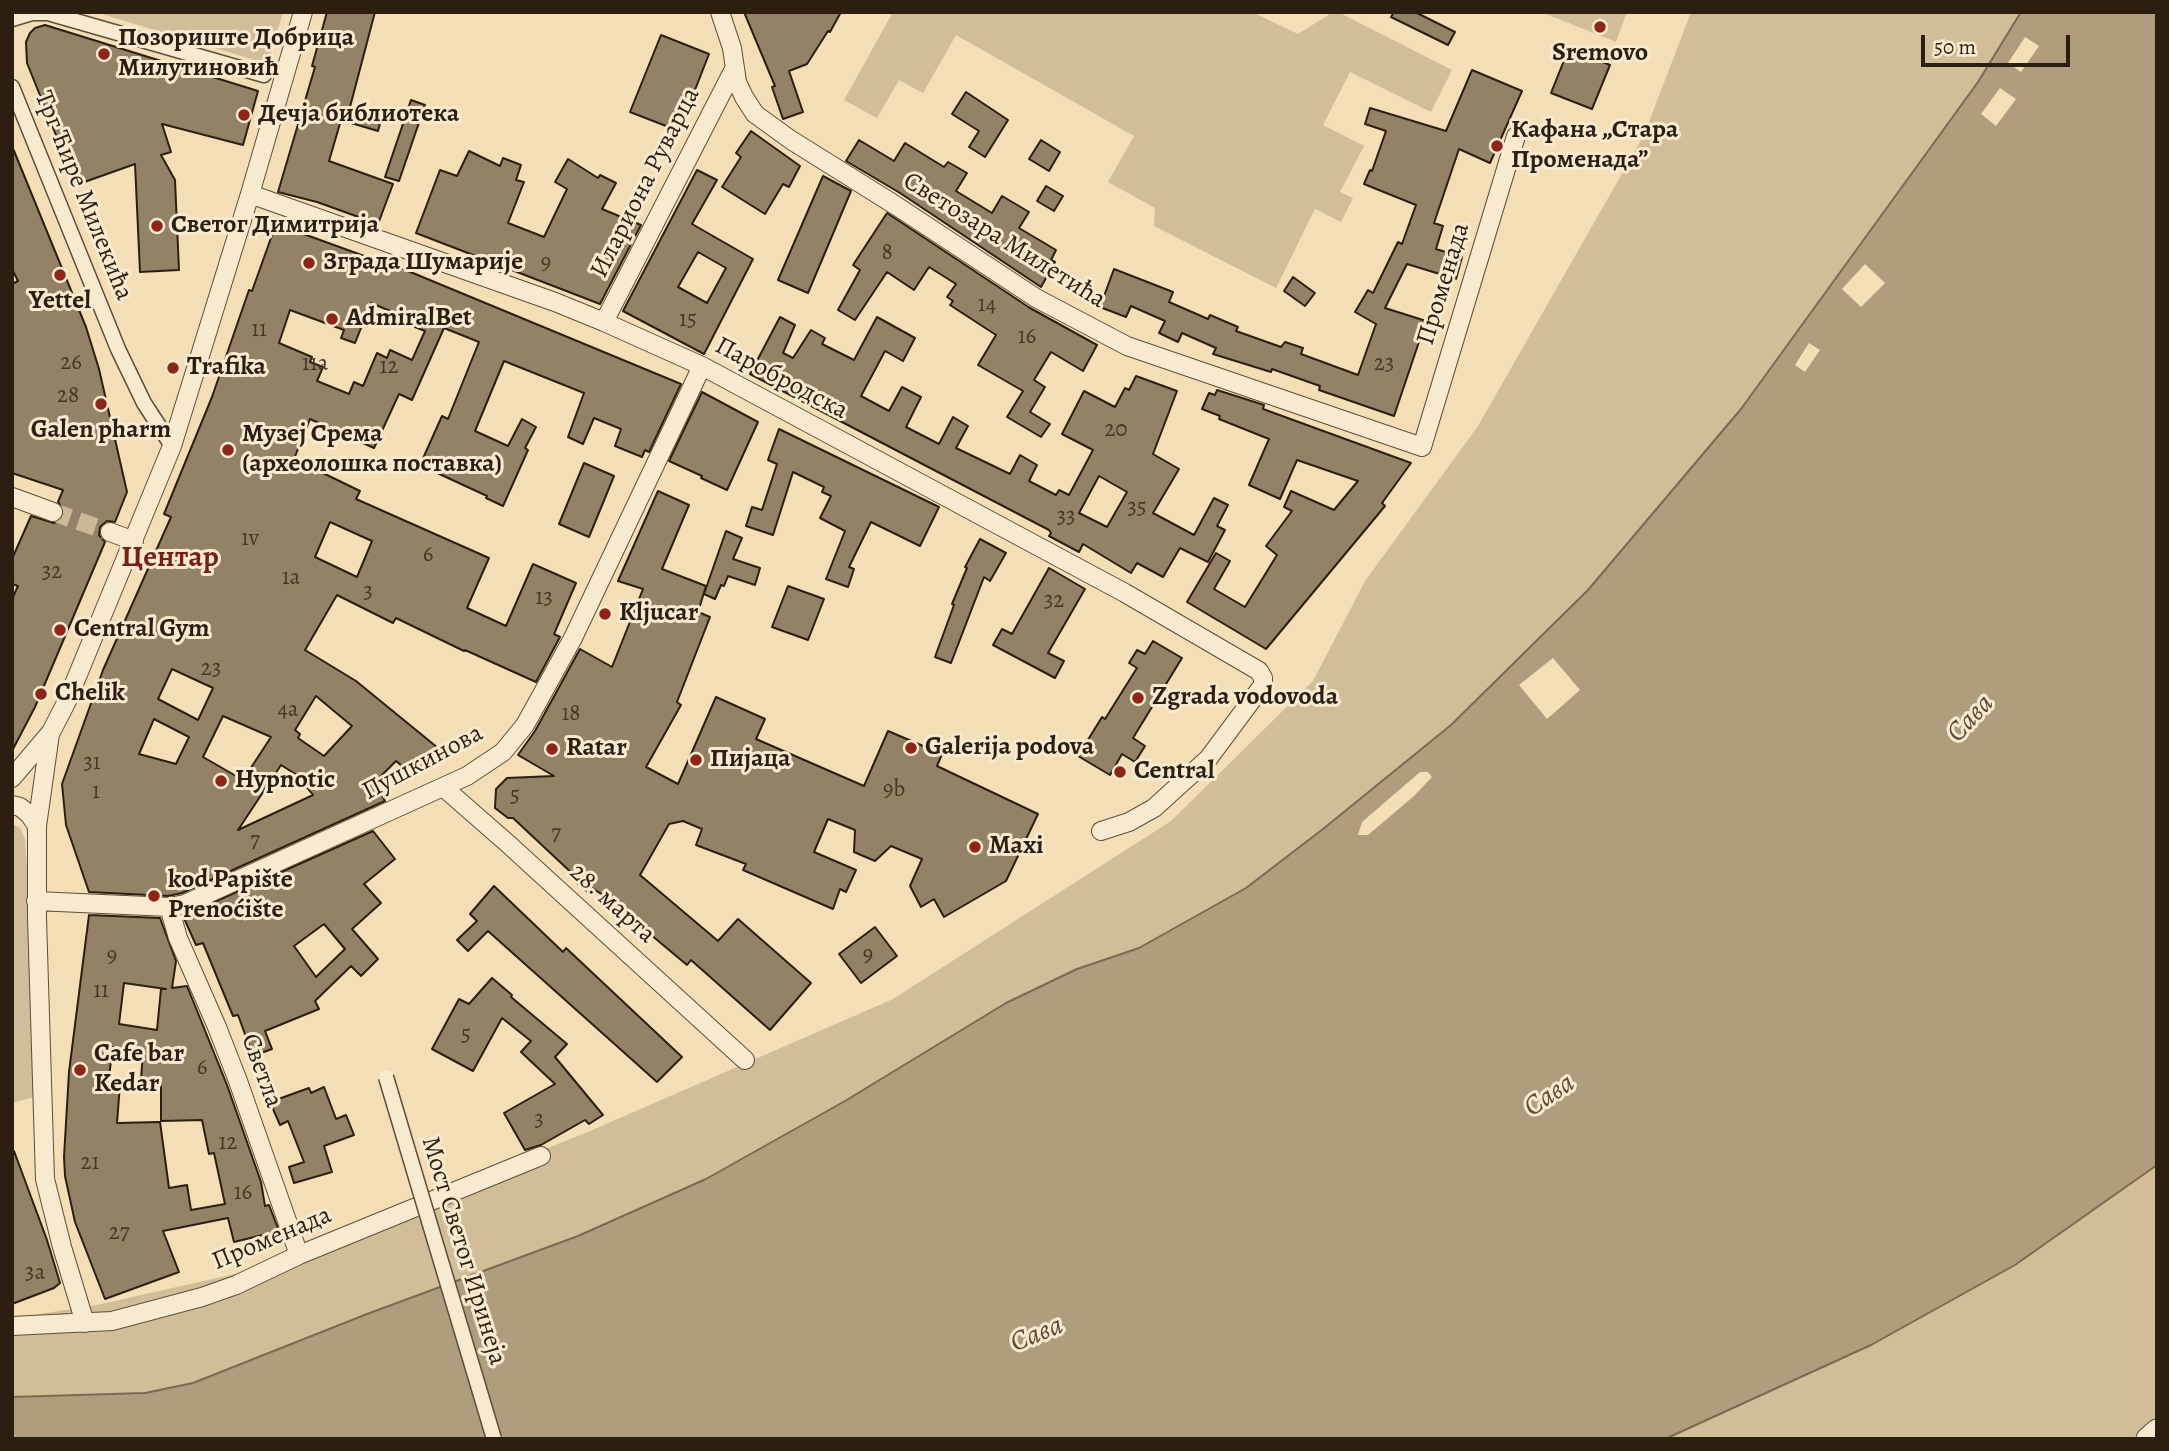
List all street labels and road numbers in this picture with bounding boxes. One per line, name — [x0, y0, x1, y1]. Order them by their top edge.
street label: Илариона Руварца — [585, 83, 707, 283]
street label: Трг Ћире Милекића — [27, 87, 139, 305]
street label: Светозара Милетића — [897, 166, 1111, 316]
street label: Променада — [1411, 219, 1477, 349]
street label: Паробродска — [709, 331, 853, 427]
street label: Пушкинова — [357, 718, 489, 808]
street label: 28. марта — [563, 857, 661, 951]
street label: Светла — [233, 1030, 289, 1112]
street label: Мост Светог Иринеја — [413, 1133, 513, 1369]
street label: Променада — [208, 1200, 336, 1278]

